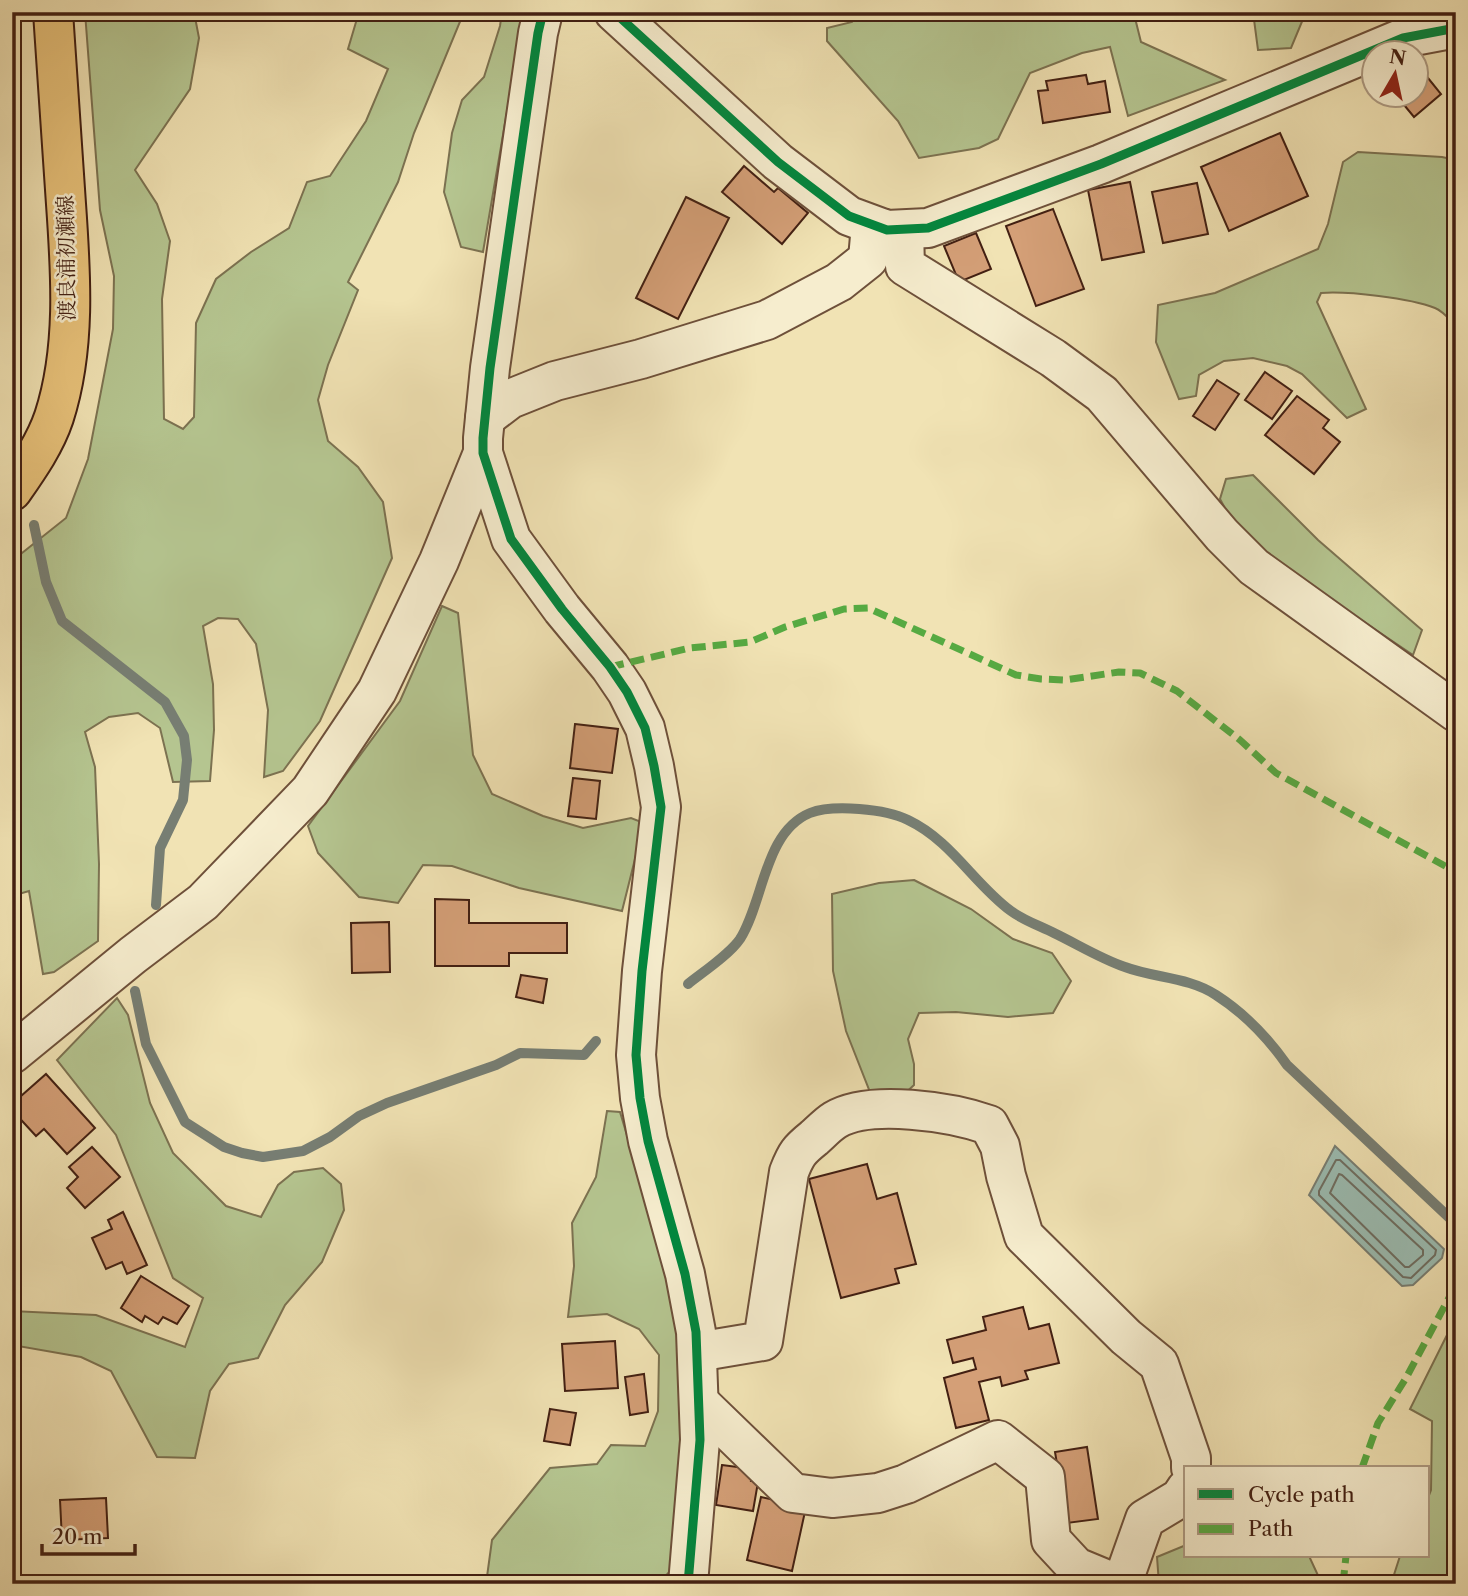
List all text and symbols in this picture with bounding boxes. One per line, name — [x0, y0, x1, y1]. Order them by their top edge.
north arrow — [1360, 38, 1430, 108]
text: N — [1388, 45, 1408, 70]
street label: 渡良浦初瀬線 — [52, 195, 80, 321]
legend — [1184, 1466, 1430, 1558]
text: Cycle path — [1248, 1482, 1355, 1507]
scale bar — [42, 1512, 135, 1556]
text: Path — [1248, 1516, 1293, 1541]
text: 20 m — [52, 1524, 103, 1549]

